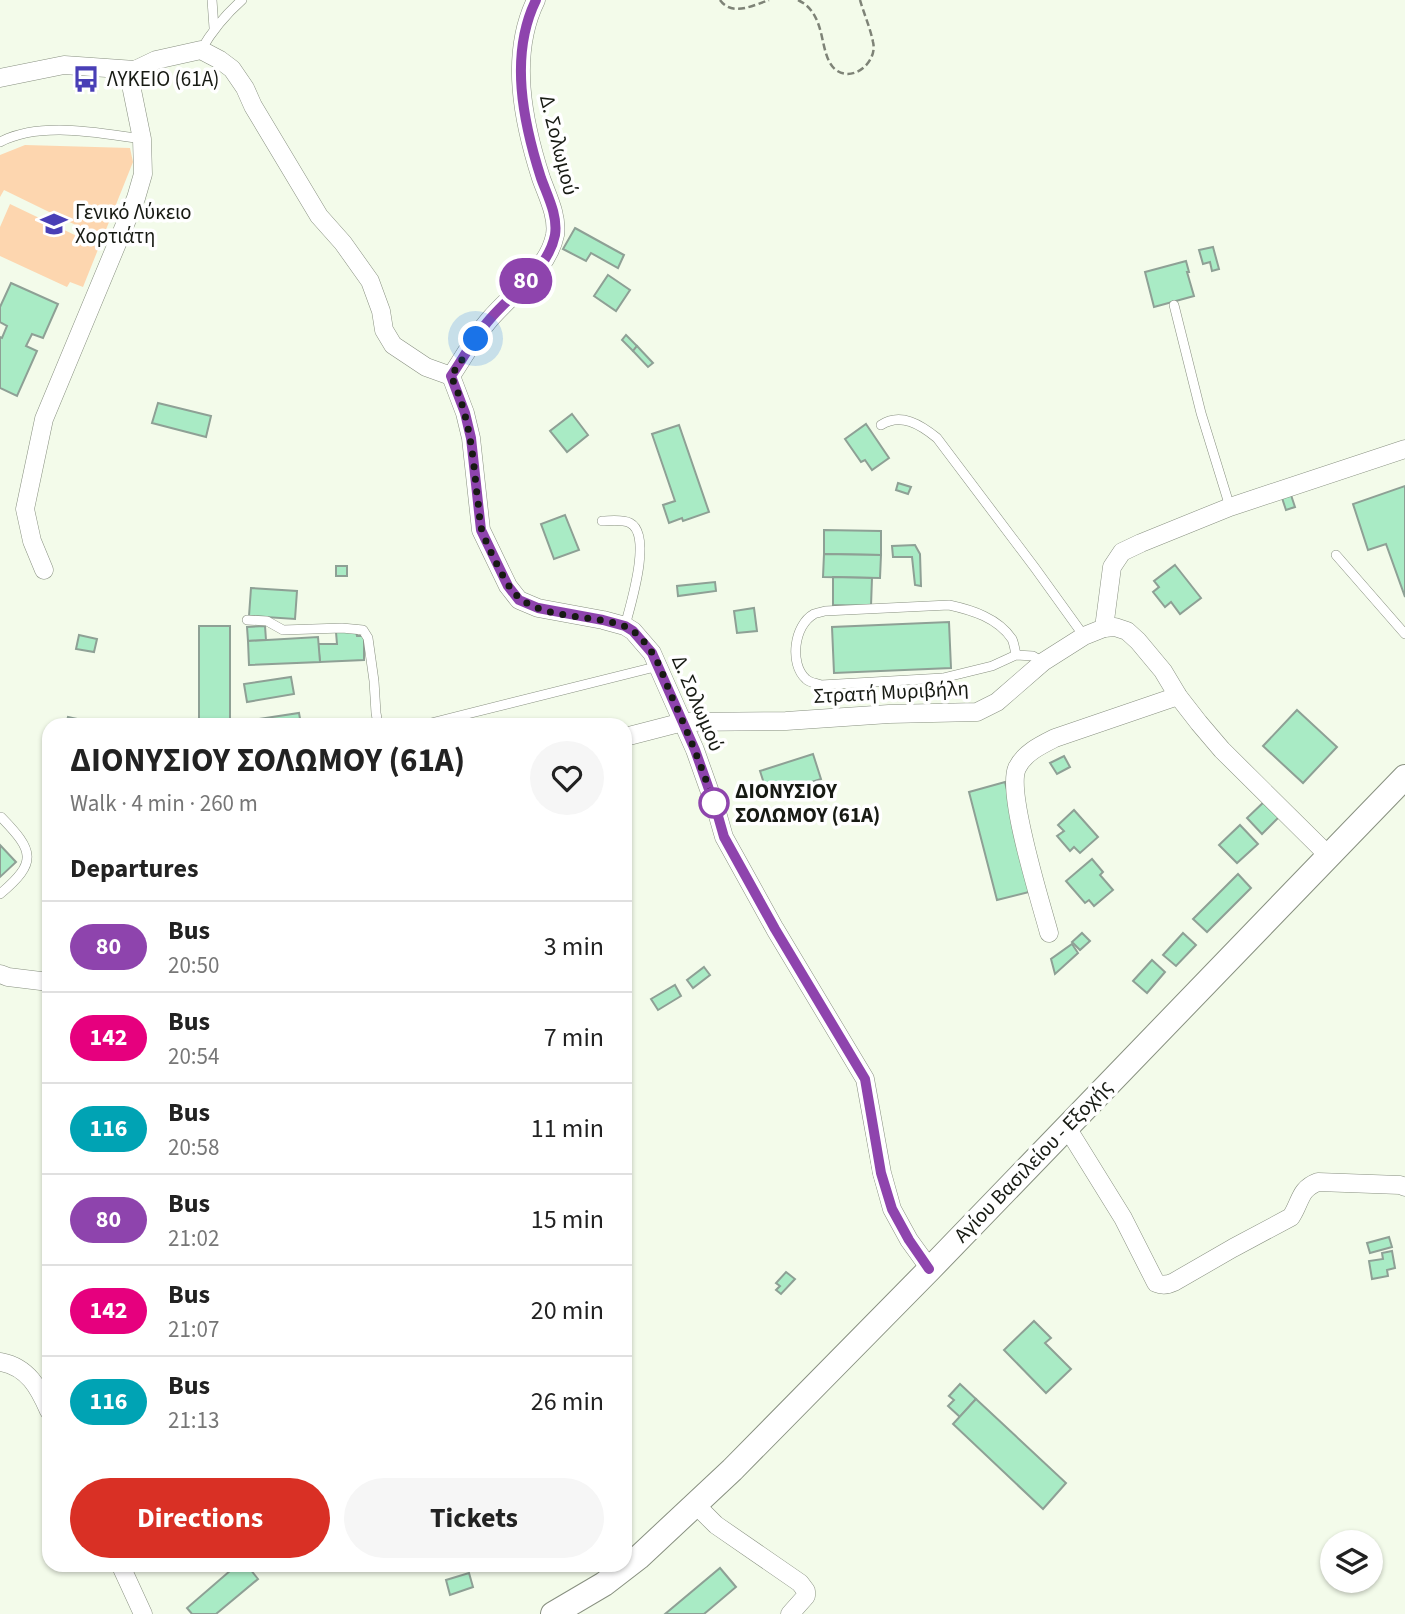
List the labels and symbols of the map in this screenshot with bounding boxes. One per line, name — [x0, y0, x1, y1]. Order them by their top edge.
bus stop icon: ΛΥΚΕΙΟ (61Α) — [71, 64, 101, 94]
place label: ΛΥΚΕΙΟ (61Α) — [107, 64, 219, 94]
street label: Δ. Σολωμού — [532, 92, 586, 198]
place label: Γενικό Λύκειο Χορτιάτη — [75, 197, 192, 251]
school or university icon: Γενικό Λύκειο Χορτιάτη — [39, 209, 69, 239]
line badge: 80 — [494, 258, 558, 304]
your location — [458, 321, 493, 356]
street label: Δ. Σολωμού — [664, 650, 732, 756]
street label: Στρατή Μυριβήλη — [812, 673, 970, 711]
place label: ΔΙΟΝΥΣΙΟΥ ΣΟΛΩΜΟΥ (61Α) — [735, 776, 880, 830]
marker: ΔΙΟΝΥΣΙΟΥ ΣΟΛΩΜΟΥ (61Α) — [699, 788, 729, 818]
street label: Αγίου Βασιλείου - Εξοχής — [947, 1073, 1119, 1249]

